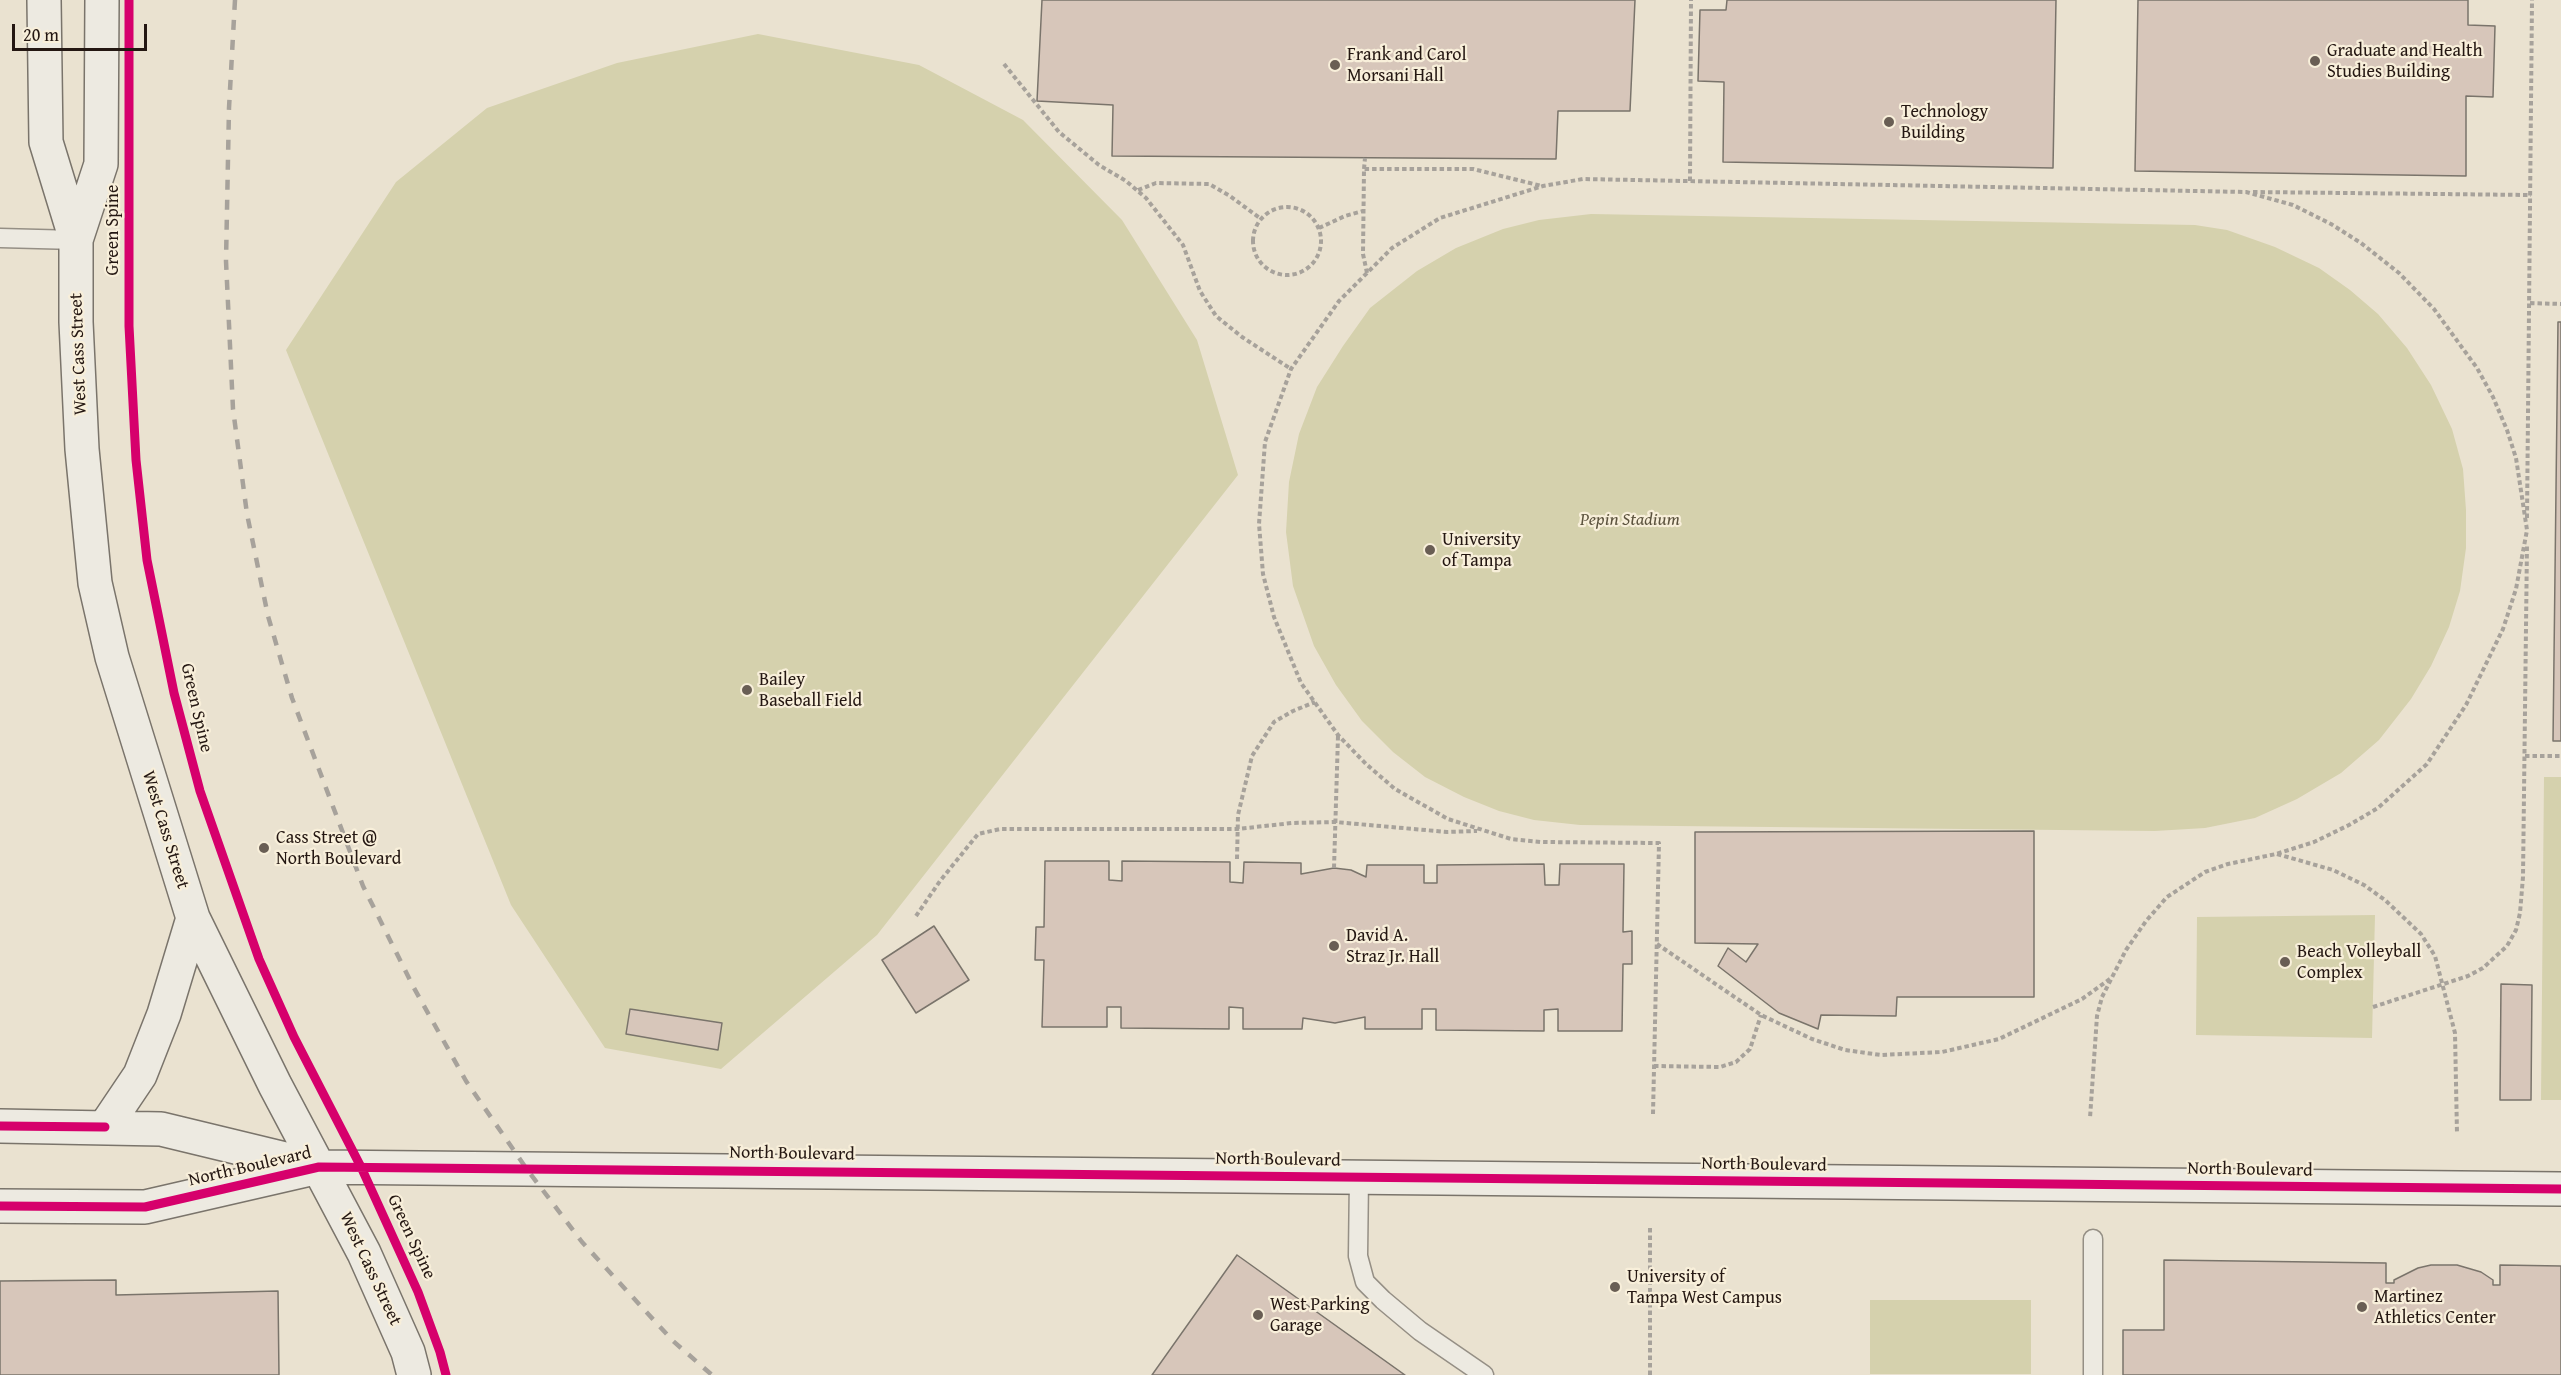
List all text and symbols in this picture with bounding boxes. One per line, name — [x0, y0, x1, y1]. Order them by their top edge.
scale bar — [15, 12, 150, 50]
text: 20 m — [23, 21, 59, 48]
place label: Graduate and Health Studies Building — [2327, 40, 2483, 82]
place label: Frank and Carol Morsani Hall — [1347, 44, 1467, 86]
marker: Graduate and Health Studies Building — [2308, 54, 2322, 68]
marker: Frank and Carol Morsani Hall — [1328, 58, 1342, 72]
place label: Technology Building — [1901, 101, 1988, 144]
marker: Technology Building — [1882, 115, 1896, 129]
street label: Green Spine — [102, 185, 124, 275]
street label: West Cass Street — [66, 292, 92, 416]
park label: Pepin Stadium — [1580, 509, 1680, 531]
place label: University of Tampa — [1442, 529, 1521, 572]
marker: University of Tampa — [1423, 543, 1437, 557]
street label: Green Spine — [175, 661, 217, 755]
place label: Bailey Baseball Field — [759, 669, 862, 712]
marker: Bailey Baseball Field — [740, 683, 754, 697]
street label: West Cass Street — [137, 768, 193, 892]
place label: Cass Street @ North Boulevard — [276, 827, 401, 870]
marker: Cass Street @ North Boulevard — [257, 841, 271, 855]
place label: David A. Straz Jr. Hall — [1346, 925, 1439, 968]
marker: David A. Straz Jr. Hall — [1327, 939, 1341, 953]
place label: Beach Volleyball Complex — [2297, 941, 2421, 984]
marker: Beach Volleyball Complex — [2278, 955, 2292, 969]
street label: North Boulevard — [186, 1142, 314, 1192]
street label: North Boulevard — [729, 1142, 855, 1166]
street label: North Boulevard — [1215, 1148, 1341, 1172]
street label: North Boulevard — [1701, 1153, 1827, 1177]
street label: North Boulevard — [2187, 1158, 2313, 1182]
street label: Green Spine — [382, 1191, 440, 1283]
street label: West Cass Street — [334, 1209, 406, 1329]
place label: University of Tampa West Campus — [1627, 1266, 1782, 1308]
marker: University of Tampa West Campus — [1608, 1280, 1622, 1294]
place label: Martinez Athletics Center — [2374, 1286, 2496, 1328]
place label: West Parking Garage — [1270, 1294, 1369, 1336]
marker: Martinez Athletics Center — [2355, 1300, 2369, 1314]
marker: West Parking Garage — [1251, 1308, 1265, 1322]

